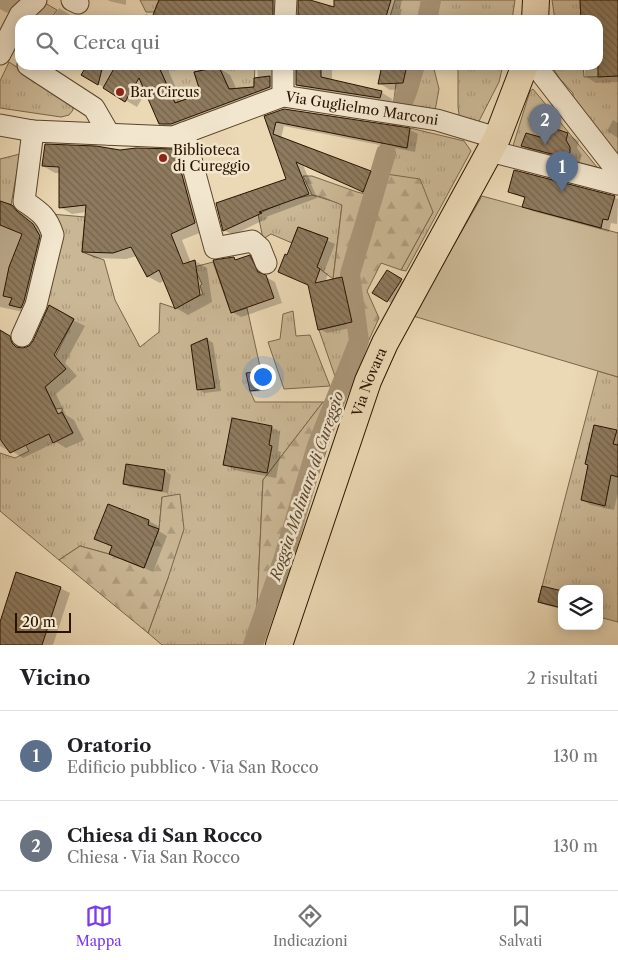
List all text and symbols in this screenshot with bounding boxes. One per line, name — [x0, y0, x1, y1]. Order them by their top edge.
search box — [15, 15, 603, 70]
icon: search — [33, 29, 61, 57]
text: Cerca qui — [73, 31, 160, 54]
place label: Bar Circus — [130, 83, 199, 101]
marker: Bar Circus — [114, 86, 126, 98]
street label: Via Guglielmo Marconi — [283, 87, 440, 129]
pin: 2 — [529, 104, 561, 145]
place label: Biblioteca di Cureggio — [173, 141, 250, 175]
pin: 1 — [546, 151, 578, 192]
marker: Biblioteca di Cureggio — [157, 152, 169, 164]
street label: Via Novara — [347, 344, 391, 420]
your location — [250, 364, 276, 390]
water label: Roggia Molinara di Cureggio — [265, 389, 348, 584]
map controls — [558, 585, 603, 630]
button: layers — [558, 585, 603, 630]
scale bar — [15, 610, 71, 633]
text: 20 m — [22, 613, 56, 631]
text: Vicino — [20, 665, 90, 690]
text: 2 risultati — [527, 668, 598, 688]
text: Oratorio — [67, 734, 151, 757]
text: 1 — [32, 746, 40, 766]
text: 130 m — [553, 746, 598, 766]
text: Edificio pubblico · Via San Rocco — [67, 757, 319, 777]
text: Chiesa di San Rocco — [67, 824, 262, 847]
text: 2 — [31, 836, 41, 856]
text: 130 m — [553, 836, 598, 856]
text: Chiesa · Via San Rocco — [67, 847, 240, 867]
tab: Mappa — [76, 902, 122, 950]
tab: Indicazioni — [273, 902, 348, 950]
tab: Salvati — [499, 902, 542, 950]

